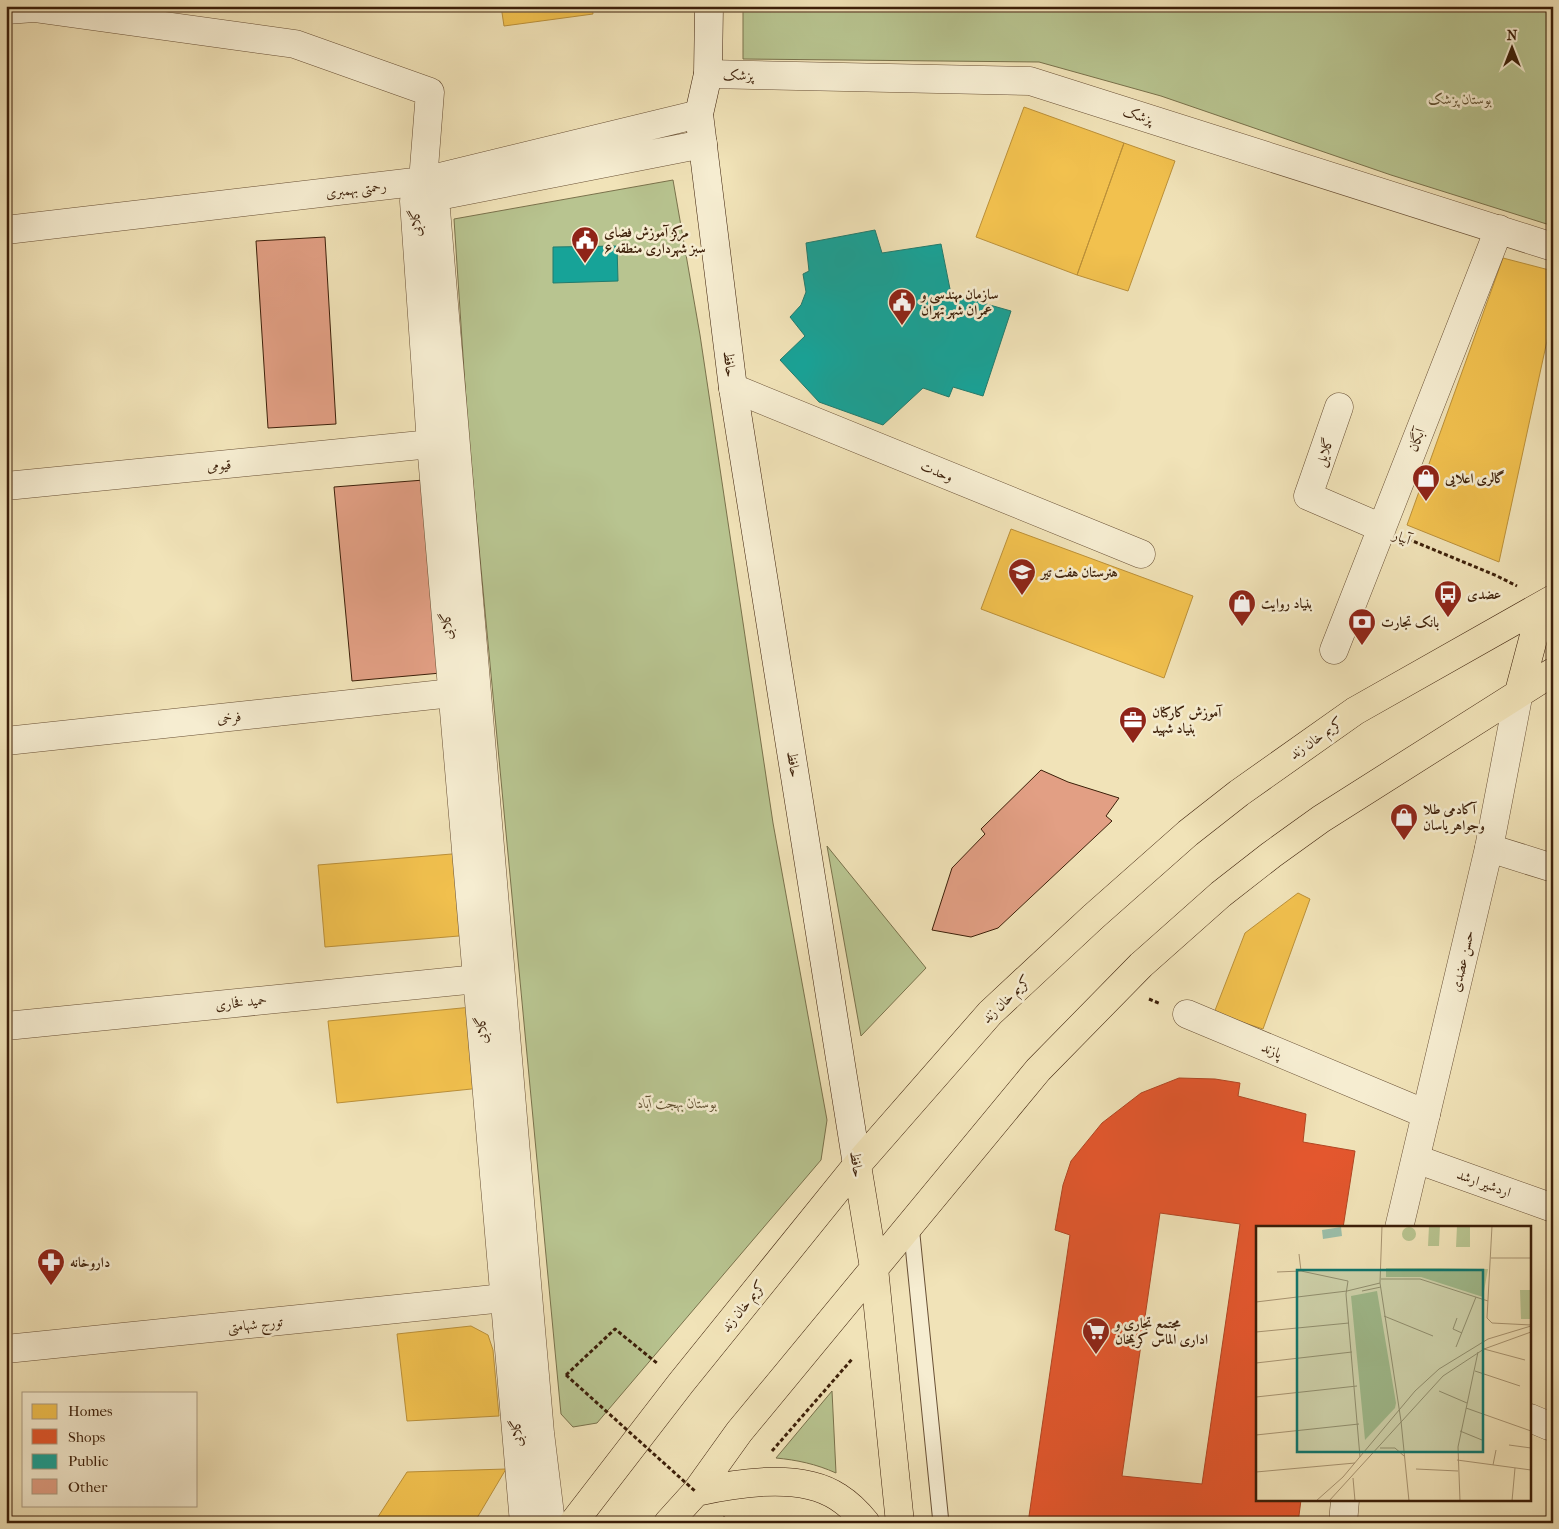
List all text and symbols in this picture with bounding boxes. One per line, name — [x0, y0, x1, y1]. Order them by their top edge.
north arrow — [1486, 22, 1536, 72]
text: N — [1507, 27, 1518, 44]
street label: پزشک — [723, 67, 755, 84]
park label: بوستان پزشک — [1428, 91, 1492, 108]
street label: پزشک — [1121, 103, 1156, 129]
street label: رحمتی بهمبری — [325, 177, 388, 203]
street label: گلابی — [406, 208, 426, 237]
place label: مرکز آموزش فضای سبز شهرداری منطقه ۶ — [604, 224, 706, 258]
public building icon: مرکز آموزش فضای سبز شهرداری منطقه ۶ — [570, 225, 600, 264]
place label: سازمان مهندسی و عمران شهر تهران — [919, 286, 998, 320]
public building icon: سازمان مهندسی و عمران شهر تهران — [887, 287, 917, 326]
street label: حافظ — [719, 350, 740, 378]
street label: آبگان — [1403, 424, 1429, 454]
street label: گلایل — [1312, 436, 1339, 469]
street label: قیومی — [206, 456, 232, 475]
street label: وحدت — [918, 457, 956, 486]
shop icon: گالری اعلایی — [1411, 463, 1441, 502]
place label: گالری اعلایی — [1444, 469, 1505, 488]
street label: آبیار — [1389, 526, 1415, 549]
school or university icon: هنرستان هفت تیر — [1007, 557, 1037, 596]
place label: هنرستان هفت تیر — [1039, 564, 1118, 581]
bus stop icon: عضدی — [1433, 579, 1463, 618]
place label: عضدی — [1467, 586, 1501, 603]
shop icon: بنیاد روایت — [1227, 588, 1257, 627]
place label: بنیاد روایت — [1261, 595, 1313, 612]
bank icon: بانک تجارت — [1347, 607, 1377, 646]
street label: گلابی — [437, 611, 457, 641]
place label: بانک تجارت — [1381, 614, 1439, 631]
place label: آموزش کارکنان بنیاد شهید — [1152, 704, 1223, 738]
office icon: آموزش کارکنان بنیاد شهید — [1118, 705, 1148, 744]
street label: فرخی — [216, 708, 242, 727]
street label: کریم خان زند — [1286, 714, 1349, 766]
street label: حافظ — [783, 750, 804, 778]
place label: آکادمی طلا وجواهر یاسان — [1423, 801, 1485, 835]
shop icon: آکادمی طلا وجواهر یاسان — [1389, 802, 1419, 841]
street label: حسن عضدی — [1447, 929, 1479, 994]
street label: کریم خان زند — [978, 972, 1037, 1030]
street label: حمید فخاری — [214, 991, 268, 1014]
street label: گلابی — [472, 1015, 492, 1045]
street label: پازند — [1258, 1039, 1286, 1065]
park label: بوستان بهجت آباد — [637, 1095, 717, 1113]
street label: حافظ — [846, 1150, 867, 1178]
street label: اردشیر ارشد — [1454, 1166, 1513, 1201]
inset map — [1256, 1226, 1532, 1502]
pharmacy icon: داروخانه — [36, 1247, 66, 1286]
place label: داروخانه — [70, 1254, 110, 1271]
street label: کریم خان زند — [717, 1277, 773, 1338]
street label: تورج شهامتی — [227, 1313, 284, 1340]
place label: مجتمع تجاری و اداری الماس کریمخان — [1113, 1315, 1208, 1349]
supermarket icon: مجتمع تجاری و اداری الماس کریمخان — [1081, 1316, 1111, 1355]
legend — [22, 1392, 198, 1506]
text: Homes — [68, 1402, 113, 1420]
street label: گلابی — [507, 1418, 527, 1448]
text: Shops — [68, 1428, 106, 1446]
text: Public — [68, 1452, 109, 1470]
text: Other — [68, 1478, 108, 1496]

